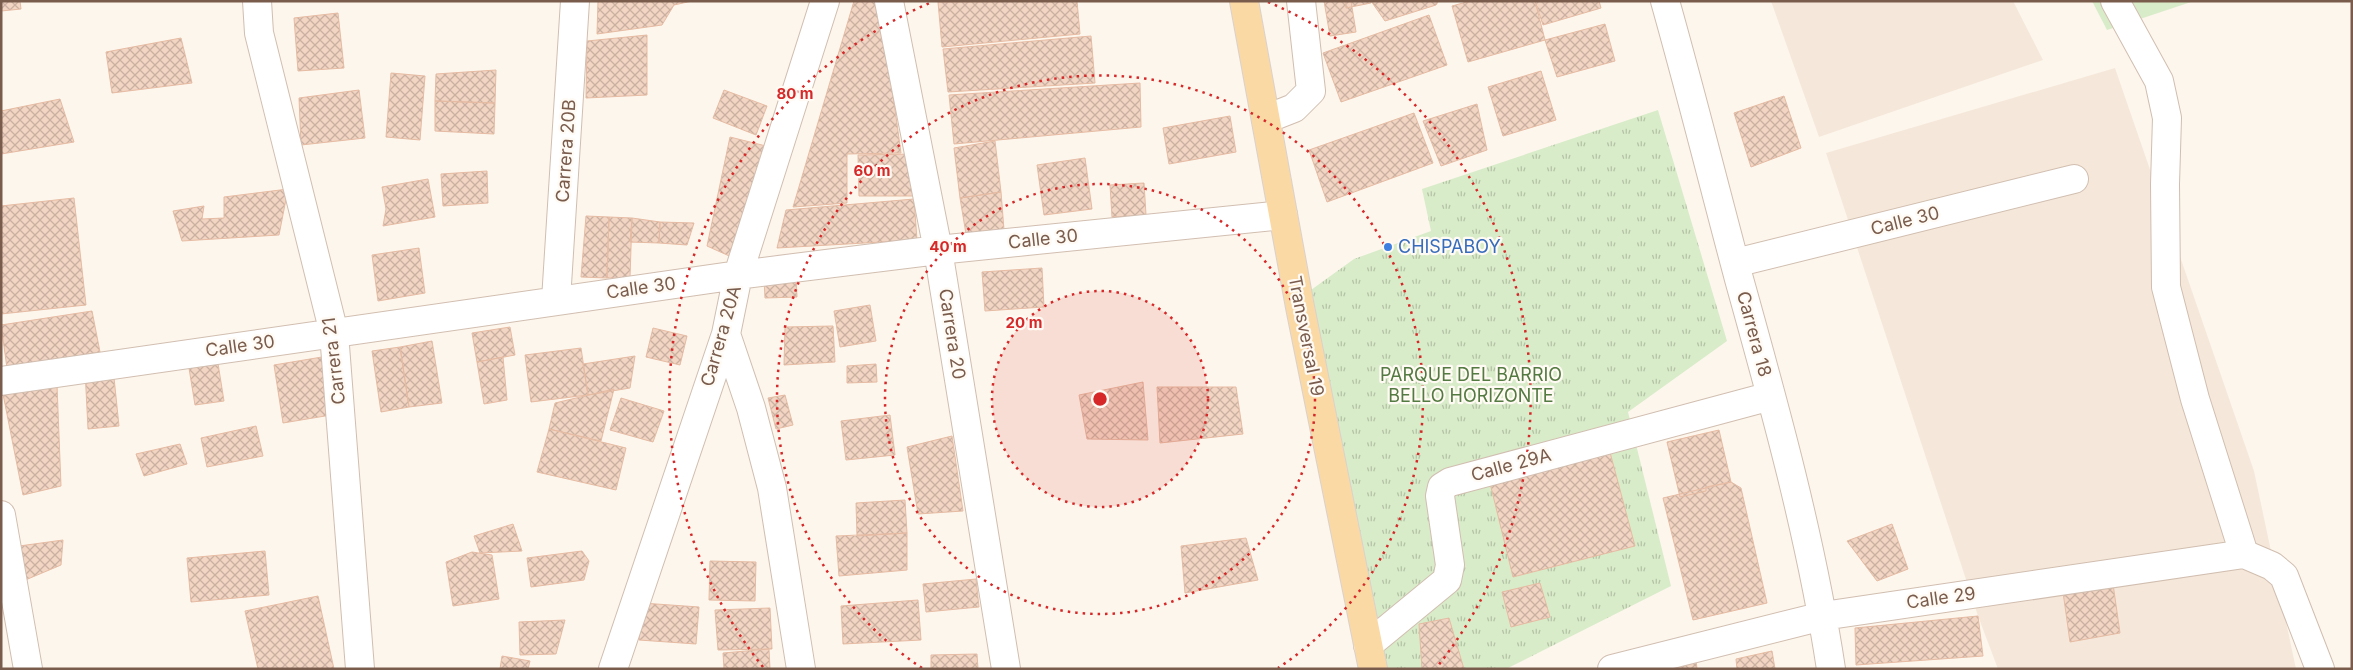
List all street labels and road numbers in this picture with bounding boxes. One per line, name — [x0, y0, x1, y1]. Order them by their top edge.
street label: Carrera 20B — [551, 99, 580, 203]
street label: Calle 30 — [1868, 202, 1941, 239]
street label: Calle 30 — [1007, 224, 1079, 253]
street label: Calle 30 — [605, 272, 677, 303]
street label: Transversal 19 — [1285, 274, 1328, 398]
street label: Carrera 20A — [696, 283, 745, 389]
street label: Carrera 20 — [935, 287, 970, 381]
street label: Carrera 18 — [1733, 289, 1776, 379]
street label: Carrera 21 — [318, 316, 349, 406]
street label: Calle 30 — [204, 330, 276, 361]
street label: Calle 29A — [1469, 444, 1553, 485]
street label: Calle 29 — [1905, 582, 1977, 613]

